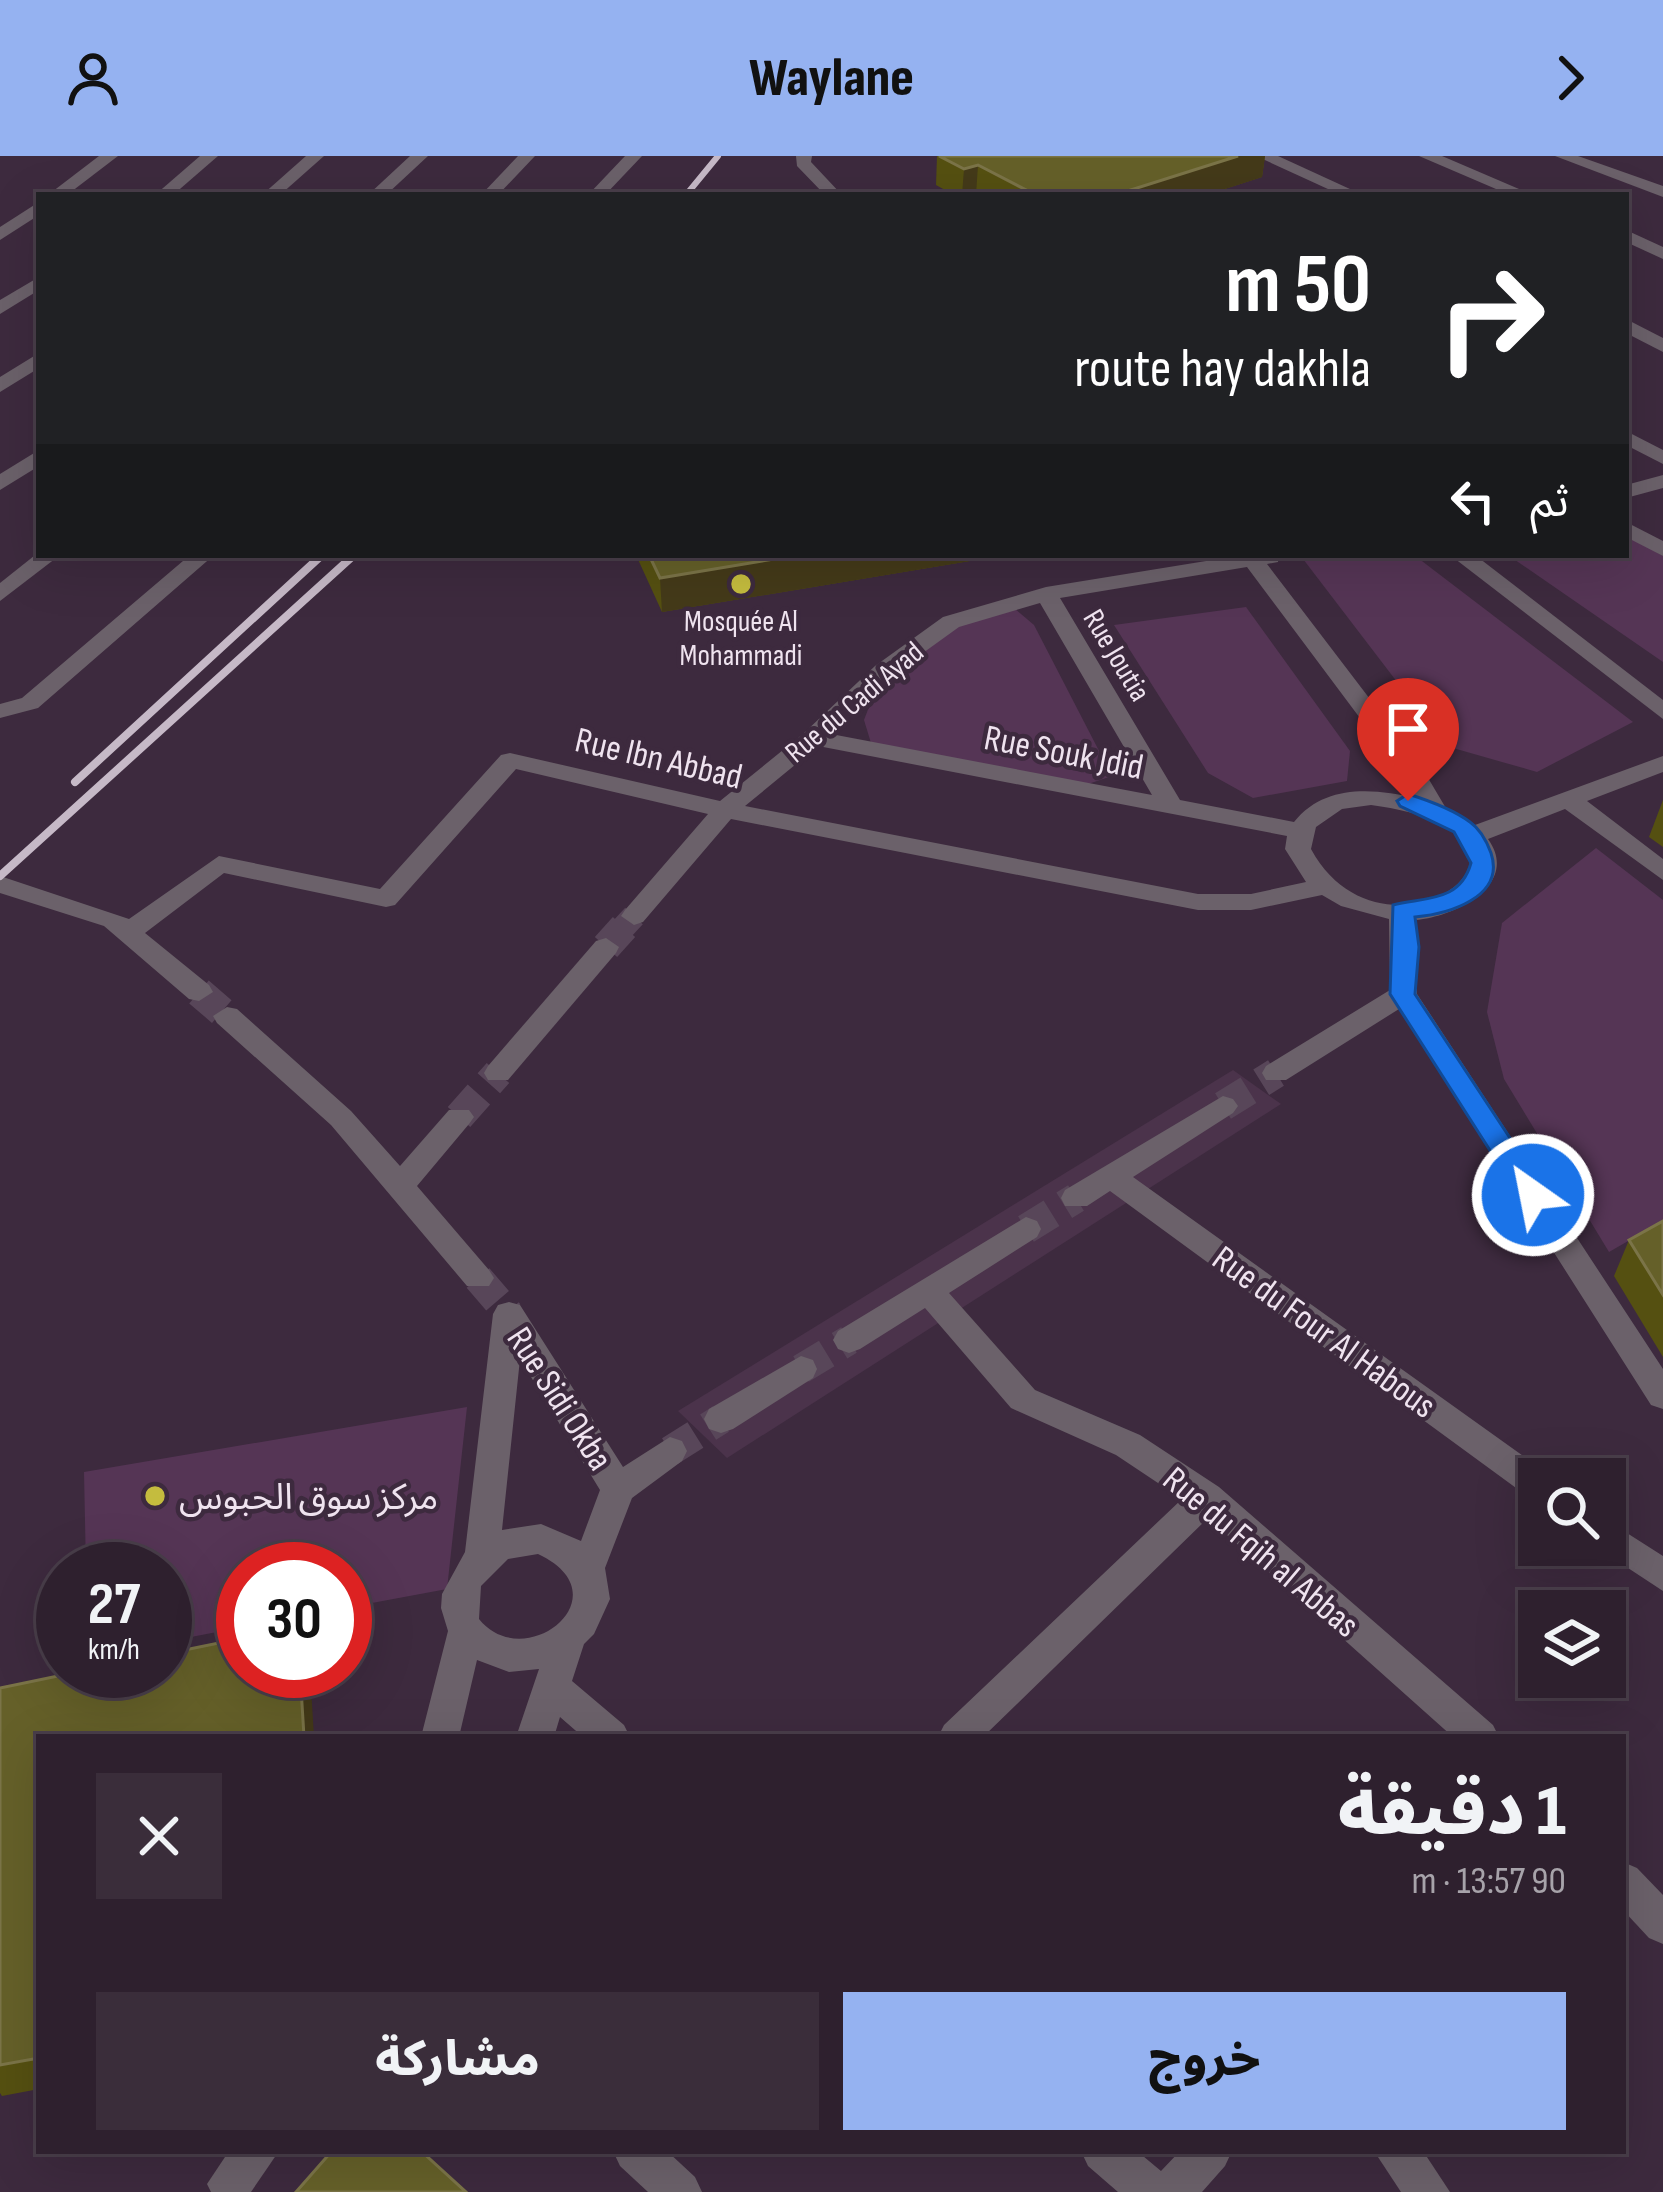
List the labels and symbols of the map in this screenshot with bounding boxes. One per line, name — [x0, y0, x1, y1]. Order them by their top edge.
marker: Mosquée Al Mohammadi — [728, 571, 754, 597]
street label: Rue Joutia — [1075, 603, 1157, 708]
place label: Mosquée Al Mohammadi — [680, 604, 802, 674]
street label: Rue du Cadi Ayad — [778, 635, 931, 771]
pin — [1357, 678, 1459, 801]
street label: Rue Souk Jdid — [980, 717, 1147, 790]
street label: Rue Ibn Abbad — [571, 719, 746, 799]
position arrow — [1470, 1132, 1596, 1258]
street label: Rue du Four Al Habous — [1204, 1238, 1443, 1428]
street label: Rue Sidi Okba — [497, 1320, 621, 1479]
street label: Rue du Fqih al Abbas — [1154, 1459, 1367, 1647]
place label: مركز سوق الحبوس — [179, 1477, 438, 1520]
marker: مركز سوق الحبوس — [142, 1483, 168, 1509]
speed limit sign: 30 — [216, 1542, 372, 1698]

